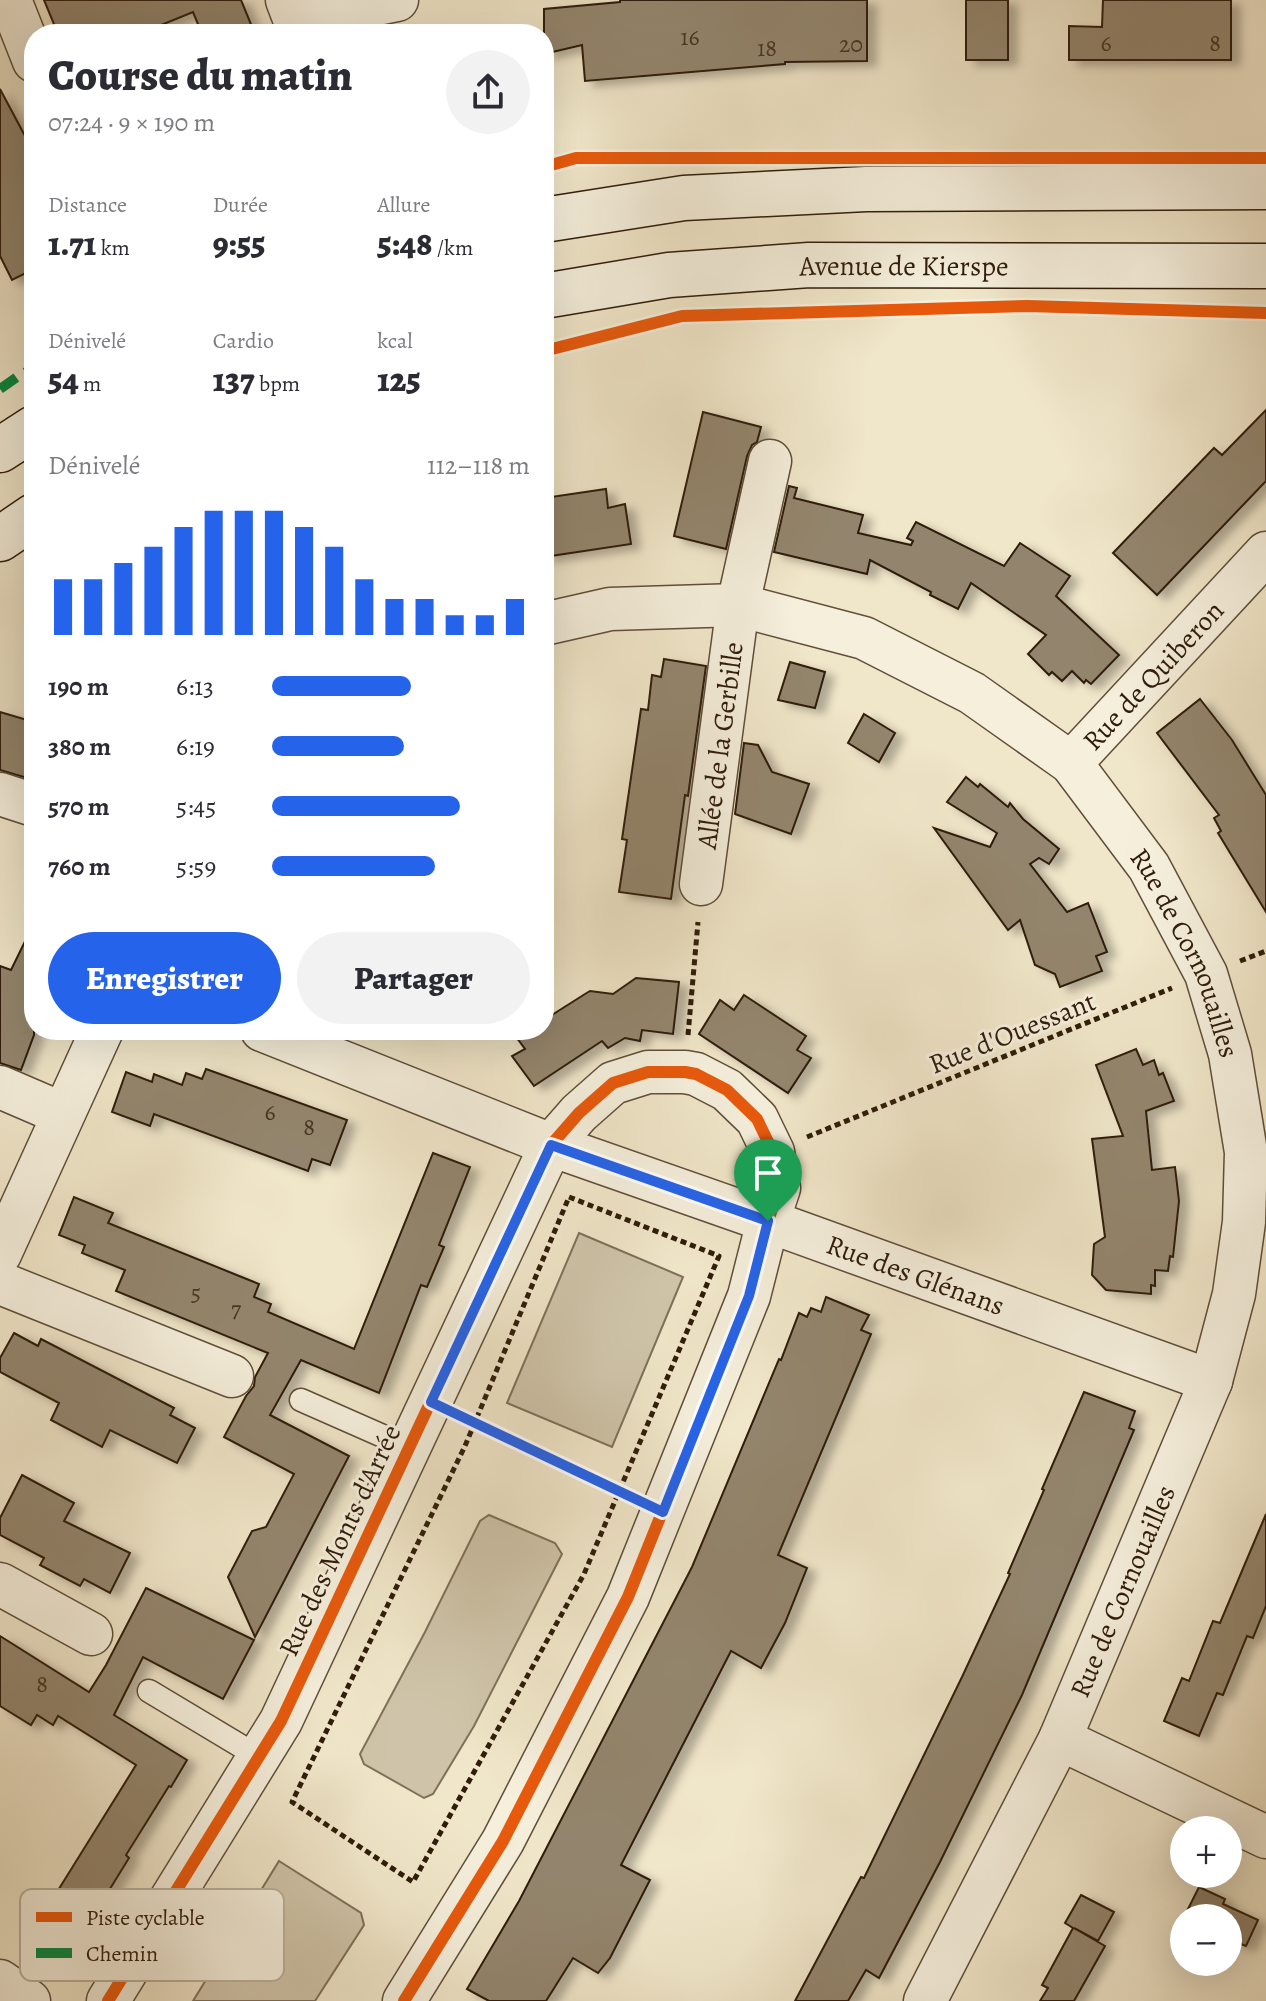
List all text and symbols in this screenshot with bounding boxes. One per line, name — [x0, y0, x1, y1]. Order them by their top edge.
house number: 16 — [680, 21, 700, 53]
house number: 6 — [1100, 27, 1112, 59]
house number: 8 — [1209, 27, 1221, 59]
house number: 20 — [839, 28, 863, 60]
house number: 18 — [757, 32, 777, 64]
text: Course du matin — [48, 45, 352, 105]
button: share — [446, 50, 530, 134]
text: 07:24 · 9 × 190 m — [48, 105, 215, 140]
text: Distance — [48, 190, 127, 220]
text: Durée — [213, 190, 268, 220]
text: Allure — [377, 190, 430, 220]
text: 1.71 — [48, 220, 96, 267]
text: 9:55 — [213, 220, 266, 267]
text: 5:48 — [377, 220, 432, 267]
text: km — [96, 233, 130, 263]
text: /km — [432, 233, 473, 263]
street label: Avenue de Kierspe — [797, 247, 1009, 286]
text: Dénivelé — [48, 326, 126, 356]
text: Cardio — [213, 326, 274, 356]
text: kcal — [377, 326, 413, 356]
text: 54 — [48, 356, 79, 403]
text: 137 — [213, 356, 255, 403]
text: 125 — [377, 356, 421, 403]
text: m — [79, 369, 101, 399]
text: bpm — [255, 369, 300, 399]
text: Dénivelé — [48, 448, 140, 483]
text: 112–118 m — [427, 448, 530, 483]
street label: Rue de Quiberon — [1074, 593, 1233, 759]
street label: Allée de la Gerbille — [688, 640, 753, 852]
text: 190 m — [48, 669, 109, 704]
text: 6:13 — [176, 669, 214, 704]
text: 380 m — [48, 729, 111, 764]
text: 6:19 — [176, 729, 215, 764]
text: 570 m — [48, 789, 110, 824]
text: 5:45 — [176, 789, 216, 824]
street label: Rue de Cornouailles — [1121, 840, 1248, 1062]
text: 760 m — [48, 849, 111, 884]
text: 5:59 — [176, 849, 216, 884]
button: Enregistrer — [48, 932, 281, 1024]
button: Partager — [297, 932, 530, 1024]
street label: Rue d'Ouessant — [923, 982, 1101, 1084]
house number: 6 — [264, 1096, 276, 1128]
house number: 8 — [303, 1111, 315, 1143]
pin — [734, 1139, 802, 1221]
icon: arrive — [746, 1151, 790, 1195]
street label: Rue des Glénans — [821, 1226, 1010, 1325]
house number: 5 — [191, 1277, 201, 1309]
house number: 7 — [231, 1293, 242, 1325]
street label: Rue des Monts d'Arrée — [270, 1418, 410, 1662]
street label: Rue de Cornouailles — [1061, 1479, 1185, 1703]
house number: 8 — [36, 1668, 48, 1700]
map controls — [1170, 1816, 1242, 1976]
button: + — [1170, 1816, 1242, 1888]
legend — [20, 1889, 284, 1981]
text: Piste cyclable — [86, 1903, 205, 1933]
button: − — [1170, 1904, 1242, 1976]
text: Chemin — [86, 1939, 158, 1969]

